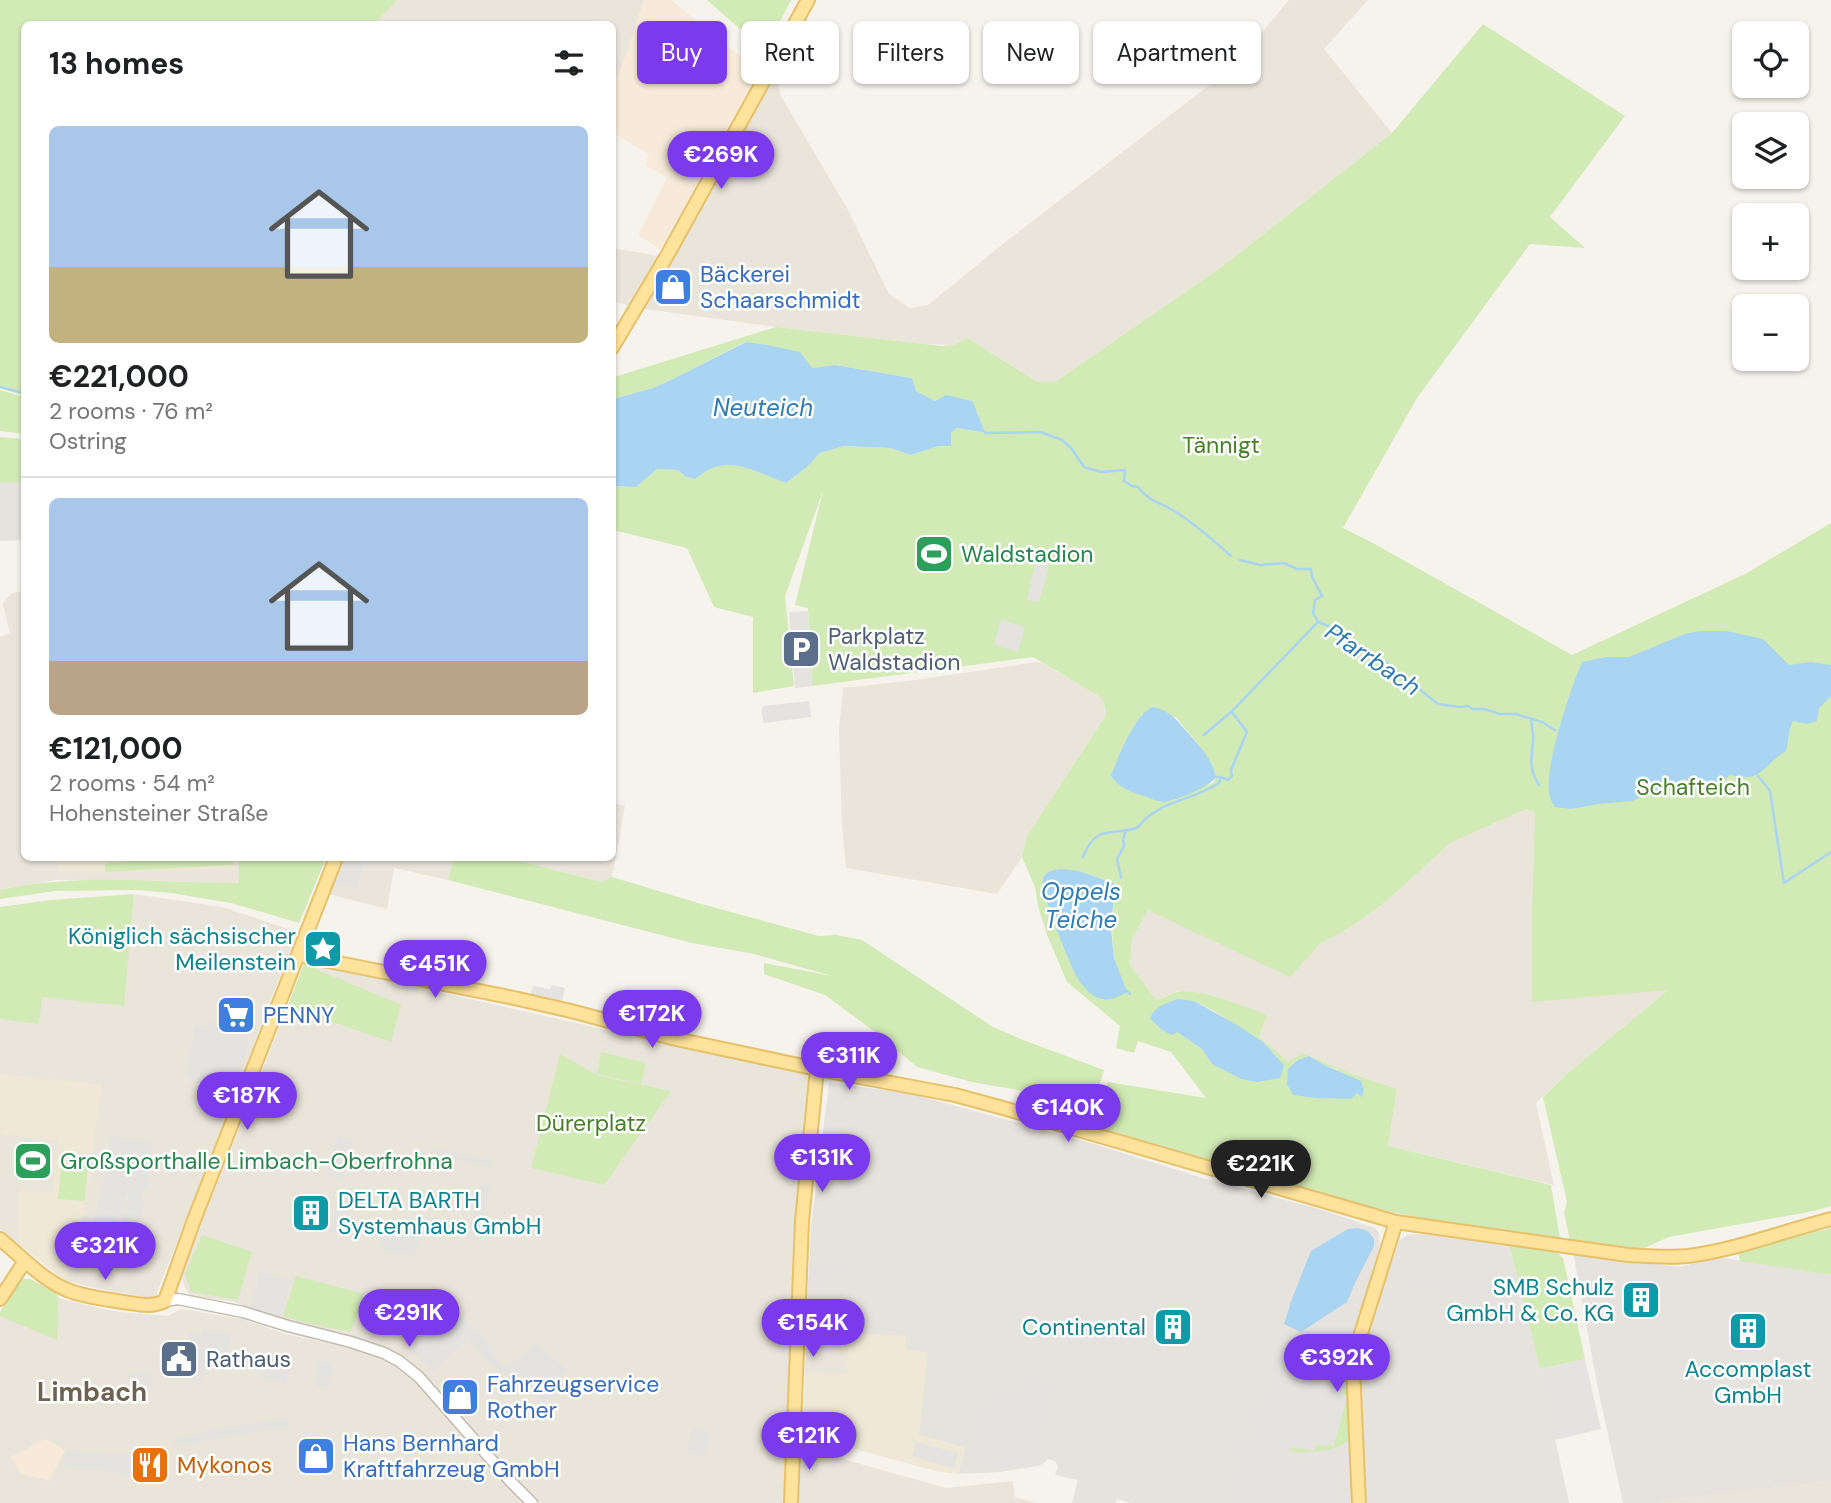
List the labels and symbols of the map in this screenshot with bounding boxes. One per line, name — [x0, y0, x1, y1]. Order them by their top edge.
pin: €269K — [672, 132, 770, 191]
place label: Bäckerei Schaarschmidt — [700, 259, 861, 315]
shop icon: Bäckerei Schaarschmidt — [652, 266, 694, 308]
water label: Neuteich — [713, 392, 813, 423]
park label: Tännigt — [1182, 430, 1260, 460]
sports icon: Waldstadion — [913, 533, 955, 575]
place label: Waldstadion — [961, 539, 1094, 569]
water label: Pfarrbach — [1319, 616, 1427, 702]
place label: Parkplatz Waldstadion — [828, 621, 961, 677]
parking icon: Parkplatz Waldstadion — [780, 628, 822, 670]
park label: Schafteich — [1636, 772, 1750, 802]
water label: Oppels Teiche — [1041, 876, 1121, 935]
place label: Königlich sächsischer Meilenstein — [68, 921, 296, 977]
place icon: Königlich sächsischer Meilenstein — [302, 928, 344, 970]
pin: €451K — [386, 940, 484, 1000]
pin: €172K — [603, 990, 701, 1050]
supermarket icon: PENNY — [215, 994, 257, 1036]
place label: PENNY — [263, 1000, 334, 1030]
pin: €311K — [800, 1032, 898, 1092]
pin: €187K — [198, 1072, 296, 1132]
pin: €140K — [1019, 1084, 1117, 1144]
park label: Dürerplatz — [536, 1108, 646, 1138]
pin: €131K — [773, 1134, 871, 1194]
sports icon: Großsporthalle Limbach-Oberfrohna — [12, 1140, 54, 1182]
pin: €221K — [1212, 1140, 1310, 1200]
place label: Großsporthalle Limbach-Oberfrohna — [60, 1146, 453, 1176]
place label: DELTA BARTH Systemhaus GmbH — [338, 1185, 541, 1241]
building icon: DELTA BARTH Systemhaus GmbH — [290, 1192, 332, 1234]
pin: €321K — [56, 1222, 154, 1282]
place label: SMB Schulz GmbH & Co. KG — [1446, 1272, 1614, 1328]
building icon: SMB Schulz GmbH & Co. KG — [1620, 1279, 1662, 1321]
pin: €291K — [360, 1290, 458, 1349]
pin: €154K — [764, 1300, 862, 1359]
building icon: Continental — [1152, 1306, 1194, 1348]
building icon: Accomplast GmbH — [1727, 1310, 1769, 1352]
place label: Continental — [1022, 1312, 1146, 1342]
pin: €392K — [1288, 1334, 1386, 1394]
public building icon: Rathaus — [158, 1338, 200, 1380]
place label: Rathaus — [206, 1344, 291, 1374]
place label: Accomplast GmbH — [1684, 1354, 1812, 1410]
place label: Fahrzeugservice Rother — [487, 1369, 659, 1425]
district label: Limbach — [37, 1375, 147, 1409]
shop icon: Fahrzeugservice Rother — [439, 1376, 481, 1418]
pin: €121K — [760, 1412, 858, 1472]
place label: Hans Bernhard Kraftfahrzeug GmbH — [343, 1428, 560, 1484]
shop icon: Hans Bernhard Kraftfahrzeug GmbH — [295, 1435, 337, 1477]
restaurant icon: Mykonos — [129, 1444, 171, 1486]
place label: Mykonos — [177, 1450, 272, 1480]

